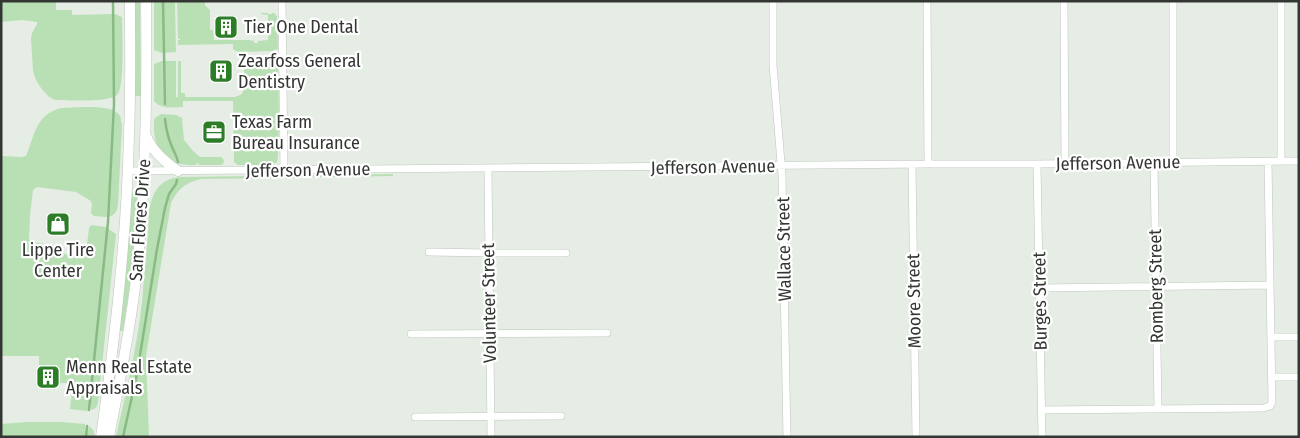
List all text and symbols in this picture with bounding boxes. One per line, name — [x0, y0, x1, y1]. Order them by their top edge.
building icon: Tier One Dental — [213, 14, 239, 40]
place label: Tier One Dental — [244, 16, 358, 38]
place label: Zearfoss General Dentistry — [238, 50, 361, 93]
building icon: Zearfoss General Dentistry — [208, 58, 234, 84]
place label: Texas Farm Bureau Insurance — [232, 111, 360, 154]
office icon: Texas Farm Bureau Insurance — [201, 119, 227, 145]
street label: Jefferson Avenue — [1056, 151, 1181, 175]
street label: Jefferson Avenue — [651, 155, 776, 179]
street label: Sam Flores Drive — [125, 158, 155, 282]
street label: Jefferson Avenue — [246, 158, 371, 182]
street label: Wallace Street — [772, 196, 796, 301]
shop icon: Lippe Tire Center — [45, 211, 71, 237]
street label: Romberg Street — [1144, 229, 1168, 343]
place label: Lippe Tire Center — [22, 239, 94, 282]
street label: Volunteer Street — [477, 243, 501, 363]
street label: Burges Street — [1028, 251, 1052, 350]
street label: Moore Street — [902, 253, 926, 349]
place label: Menn Real Estate Appraisals — [66, 356, 192, 399]
building icon: Menn Real Estate Appraisals — [35, 364, 61, 390]

